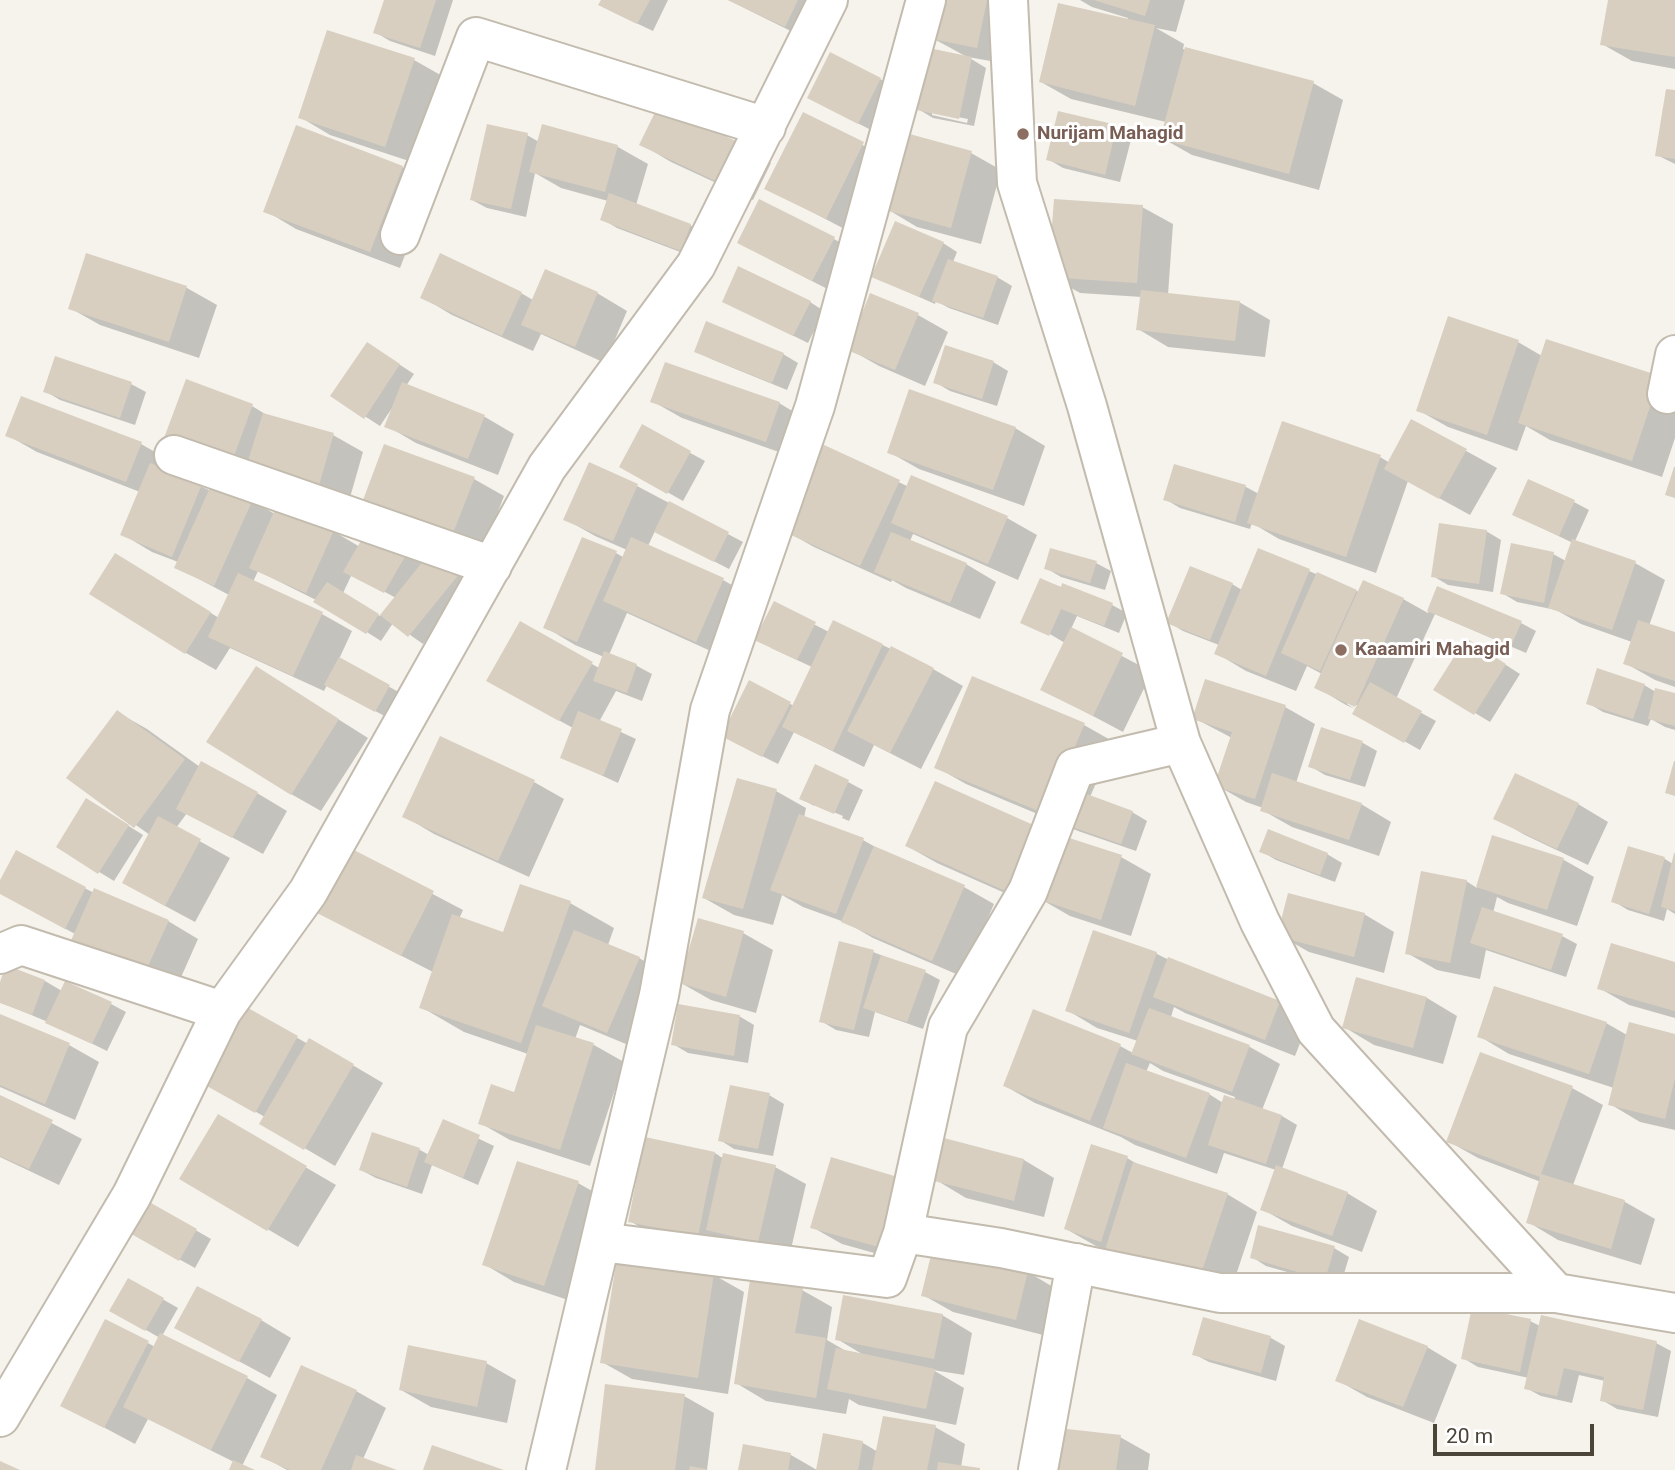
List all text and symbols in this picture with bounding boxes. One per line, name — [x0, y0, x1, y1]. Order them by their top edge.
place label: Nurijam Mahagid — [1037, 123, 1184, 145]
marker: Nurijam Mahagid — [1015, 126, 1031, 142]
place label: Kaaamiri Mahagid — [1355, 639, 1510, 661]
marker: Kaaamiri Mahagid — [1333, 642, 1349, 658]
scale bar — [1437, 1410, 1598, 1454]
text: 20 m — [1446, 1424, 1493, 1448]

